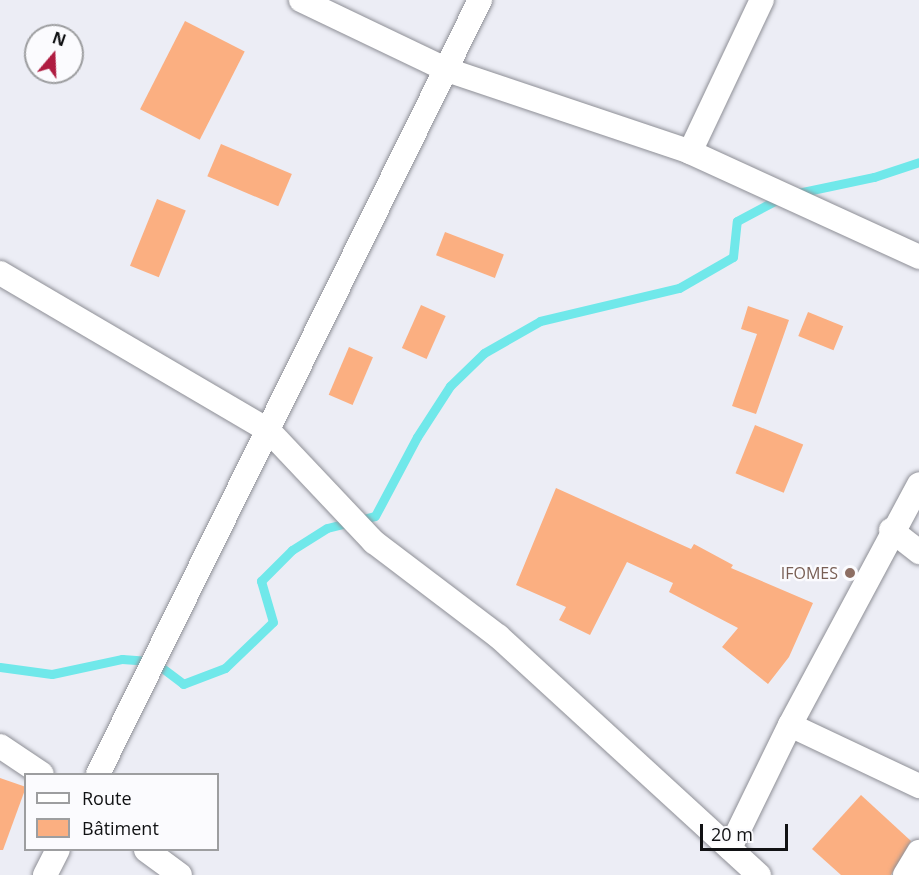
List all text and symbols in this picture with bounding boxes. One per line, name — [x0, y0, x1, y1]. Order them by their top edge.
north arrow — [24, 24, 84, 84]
text: N — [49, 26, 69, 51]
place label: IFOMES — [781, 563, 838, 583]
marker: IFOMES — [843, 566, 857, 580]
legend — [24, 773, 219, 851]
text: Route — [82, 786, 132, 810]
scale bar — [703, 812, 792, 850]
text: Bâtiment — [82, 816, 159, 840]
text: 20 m — [711, 822, 753, 846]

